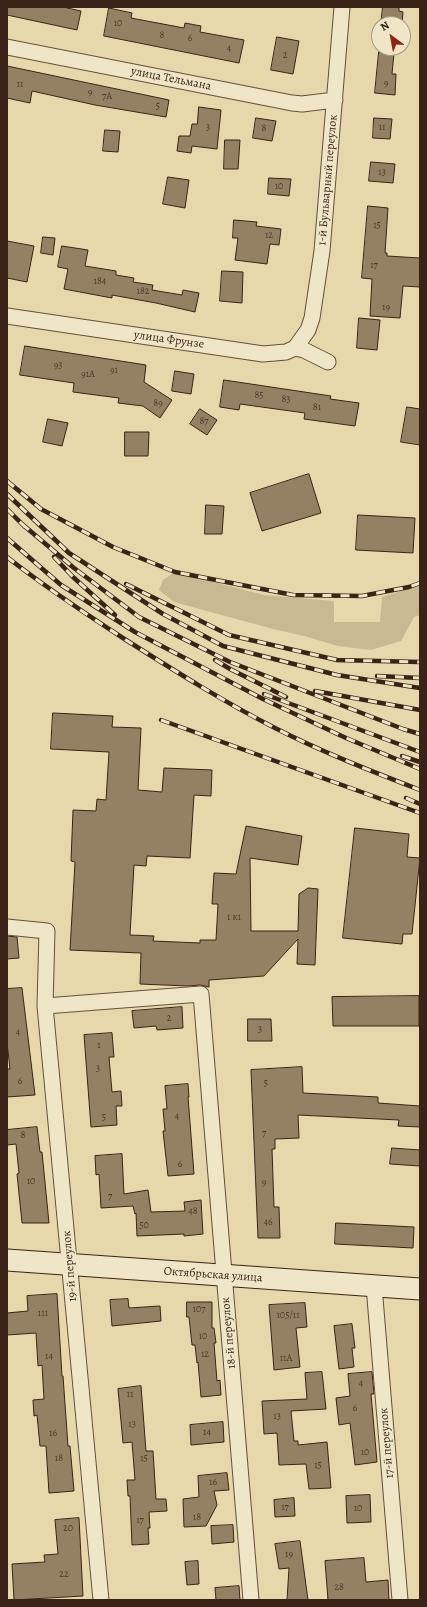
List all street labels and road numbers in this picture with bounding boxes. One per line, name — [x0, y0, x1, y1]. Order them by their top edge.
street label: улица Тельмана — [130, 64, 212, 94]
street label: 1-й Бульварный переулок — [315, 114, 341, 246]
street label: улица Фрунзе — [133, 328, 205, 352]
street label: 19-й переулок — [60, 1230, 80, 1302]
street label: Октябрьская улица — [163, 1264, 263, 1286]
street label: 18-й переулок — [219, 1297, 239, 1369]
street label: 17-й переулок — [377, 1407, 397, 1479]

